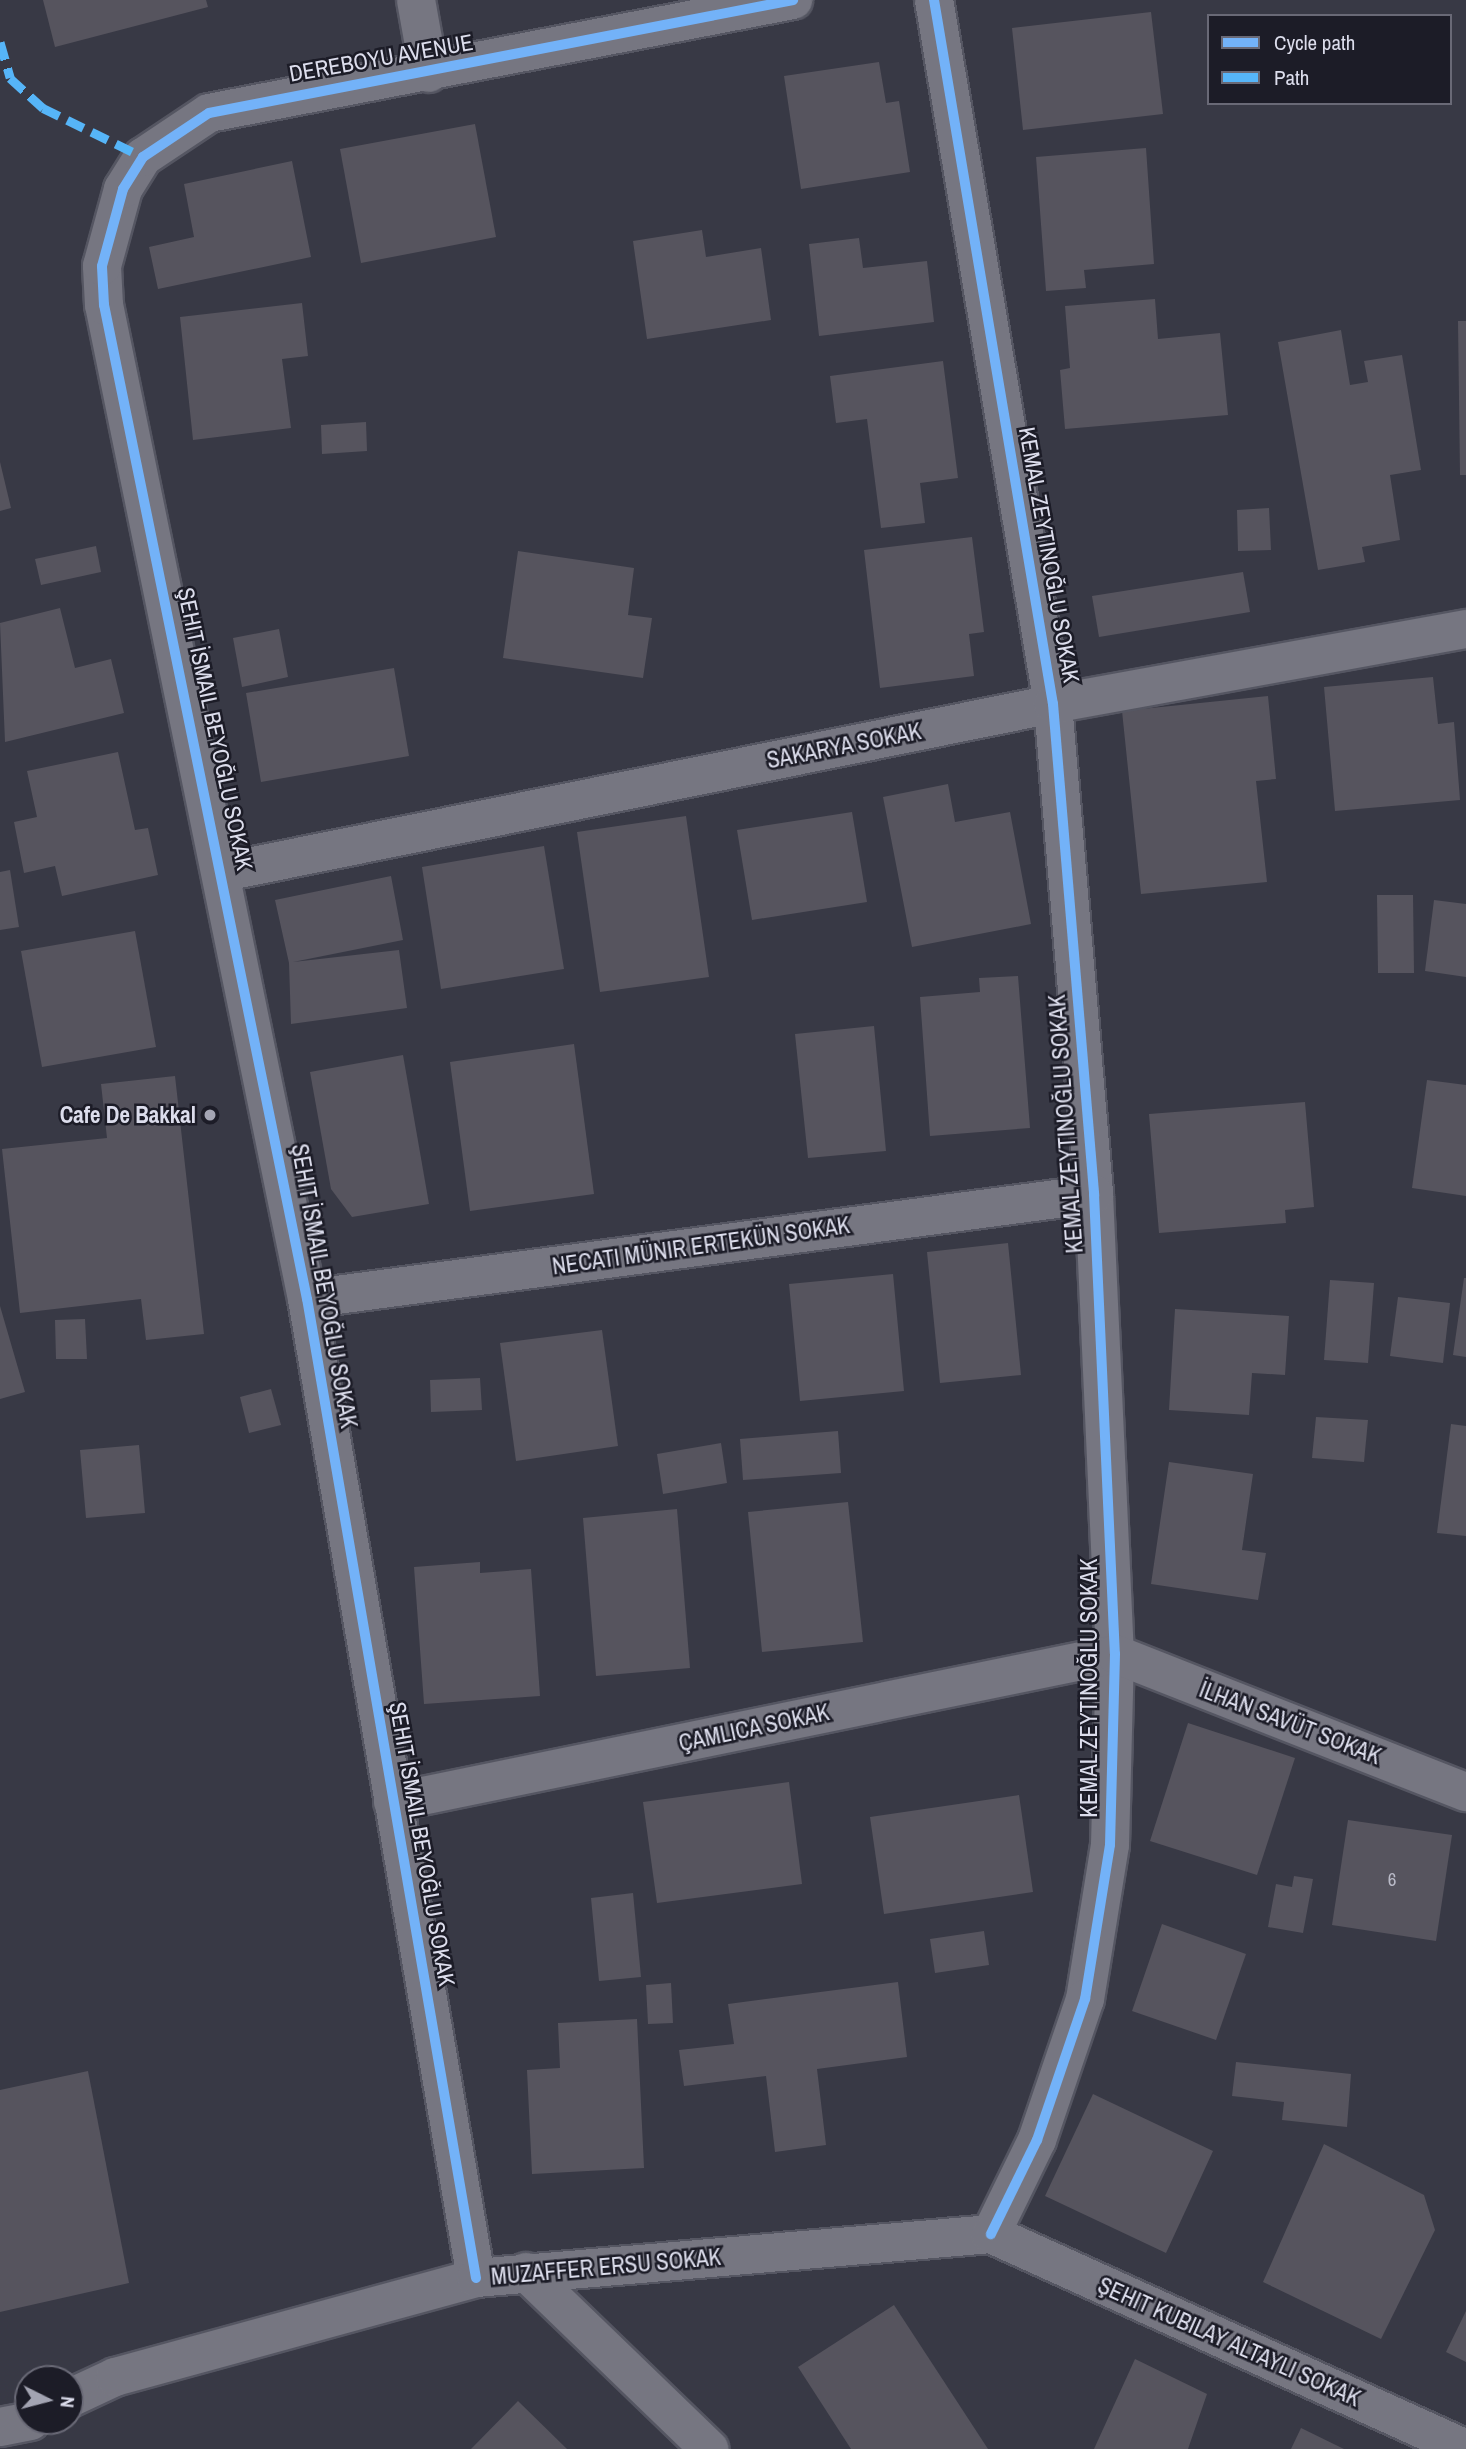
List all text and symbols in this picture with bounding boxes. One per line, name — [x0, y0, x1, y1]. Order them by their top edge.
legend — [1207, 14, 1452, 105]
street label: DEREBOYU AVENUE — [286, 28, 476, 88]
text: Cycle path — [1274, 28, 1355, 57]
text: Path — [1274, 63, 1309, 92]
street label: KEMAL ZEYTINOĞLU SOKAK — [1013, 425, 1085, 685]
street label: ŞEHIT İSMAIL BEYOĞLU SOKAK — [171, 585, 259, 873]
street label: SAKARYA SOKAK — [764, 717, 924, 775]
street label: KEMAL ZEYTINOĞLU SOKAK — [1043, 993, 1089, 1255]
place label: Cafe De Bakkal — [60, 1101, 196, 1129]
marker: Cafe De Bakkal — [202, 1107, 218, 1123]
street label: ŞEHIT İSMAIL BEYOĞLU SOKAK — [285, 1141, 363, 1431]
street label: NECATI MÜNIR ERTEKÜN SOKAK — [550, 1211, 852, 1281]
street label: KEMAL ZEYTINOĞLU SOKAK — [1075, 1558, 1103, 1818]
street label: İLHAN SAVÜT SOKAK — [1195, 1676, 1385, 1770]
street label: ÇAMLICA SOKAK — [676, 1698, 832, 1758]
street label: ŞEHIT İSMAIL BEYOĞLU SOKAK — [383, 1699, 461, 1989]
house number: 6 — [1388, 1869, 1396, 1891]
street label: MUZAFFER ERSU SOKAK — [490, 2243, 722, 2291]
street label: ŞEHIT KUBILAY ALTAYLI SOKAK — [1093, 2271, 1365, 2413]
north arrow — [14, 2365, 84, 2435]
text: N — [54, 2395, 81, 2409]

